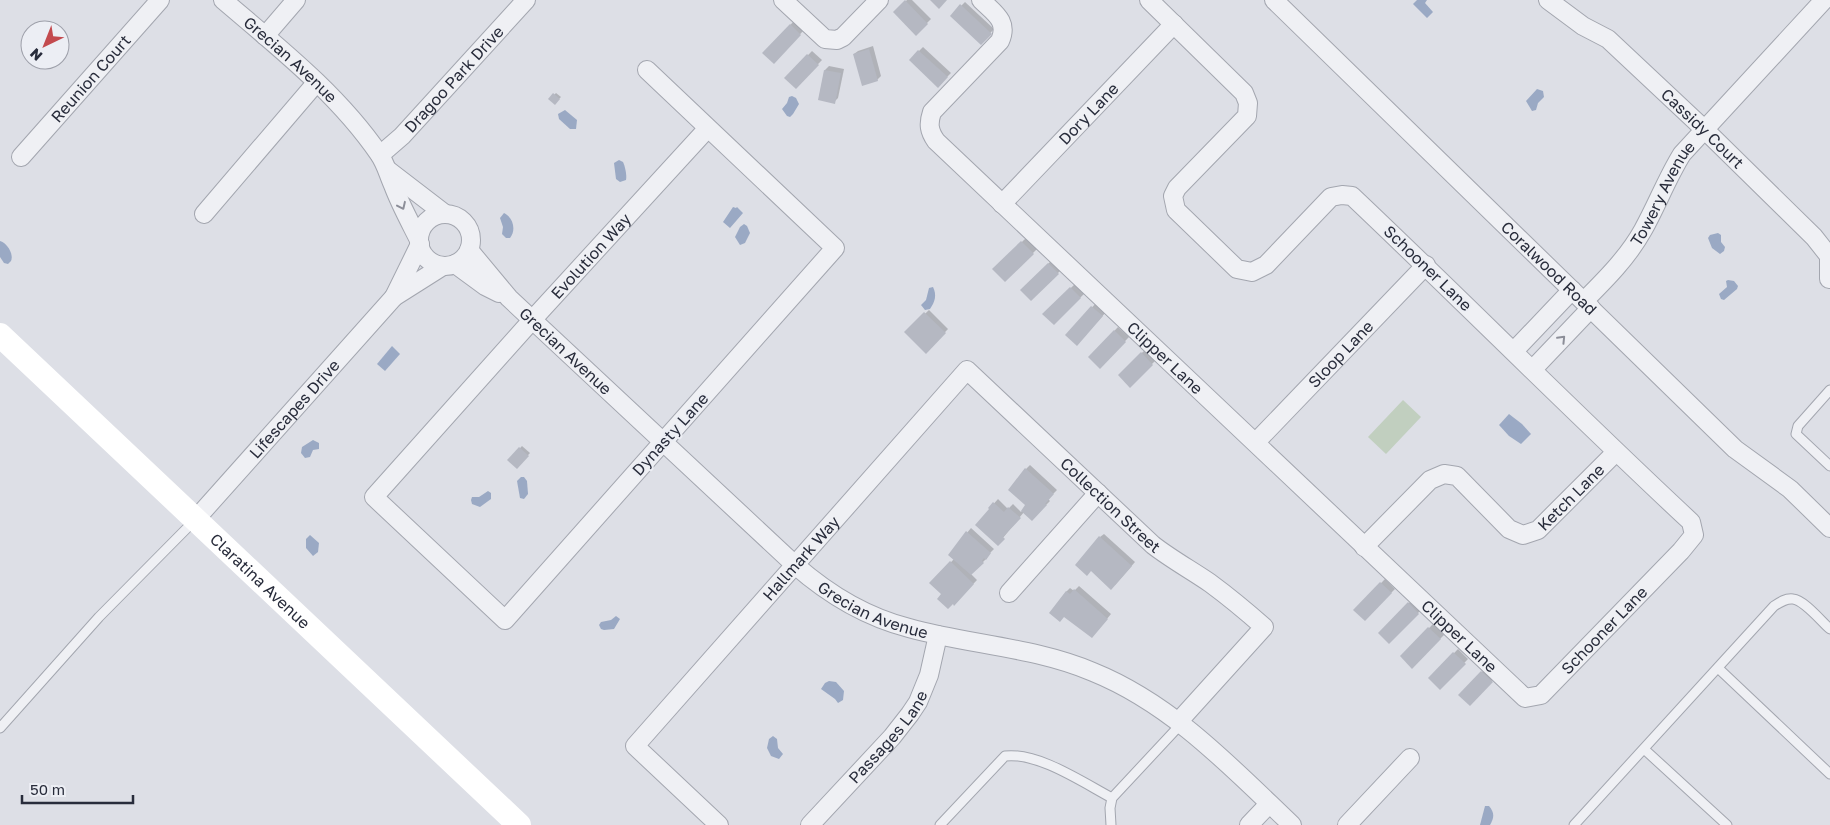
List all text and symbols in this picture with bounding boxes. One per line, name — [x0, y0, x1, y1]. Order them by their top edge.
street label: Grecian Avenue — [240, 12, 342, 107]
north arrow — [20, 20, 70, 70]
street label: Dragoo Park Drive — [400, 22, 508, 137]
street label: Reunion Court — [47, 30, 135, 126]
text: N — [26, 45, 45, 65]
street label: Dory Lane — [1054, 79, 1123, 149]
street label: Cassidy Court — [1657, 84, 1748, 173]
street label: Towery Avenue — [1626, 137, 1699, 250]
one-way arrow — [396, 201, 407, 210]
street label: Evolution Way — [546, 209, 635, 303]
street label: Coralwood Road — [1497, 217, 1601, 319]
street label: Schooner Lane — [1380, 221, 1476, 315]
street label: Grecian Avenue — [515, 303, 616, 399]
street label: Sloop Lane — [1304, 316, 1377, 392]
street label: Clipper Lane — [1123, 317, 1207, 398]
one-way arrow — [1556, 335, 1565, 344]
street label: Lifescapes Drive — [245, 355, 344, 462]
street label: Dynasty Lane — [628, 388, 712, 480]
street label: Collection Street — [1056, 453, 1164, 557]
street label: Ketch Lane — [1533, 460, 1608, 535]
street label: Hallmark Way — [758, 512, 844, 605]
street label: Claratina Avenue — [206, 529, 314, 633]
street label: Grecian Avenue — [814, 577, 930, 643]
street label: Schooner Lane — [1557, 582, 1651, 678]
street label: Clipper Lane — [1417, 595, 1502, 677]
street label: Passages Lane — [844, 688, 932, 787]
scale bar — [22, 772, 134, 804]
text: 50 m — [30, 780, 65, 798]

